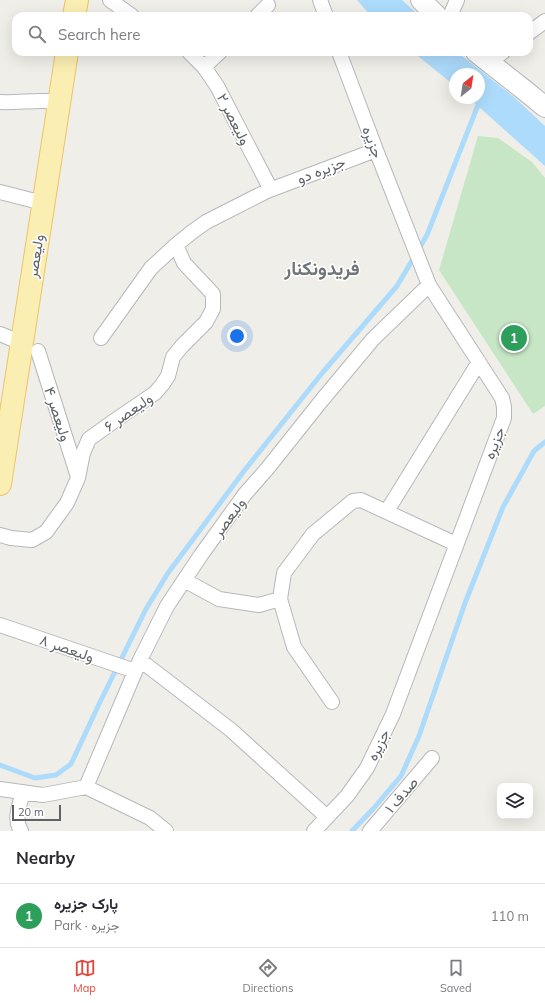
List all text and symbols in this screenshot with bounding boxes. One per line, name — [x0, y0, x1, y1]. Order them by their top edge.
search box — [12, 12, 533, 56]
icon: search — [26, 23, 48, 45]
text: Search here — [58, 25, 140, 44]
north arrow — [449, 68, 485, 104]
street label: ولیعصر ۲ — [213, 90, 255, 148]
street label: جزیره — [358, 123, 388, 161]
street label: جزیره دو — [294, 152, 348, 188]
street label: ولیعصر — [22, 233, 48, 280]
district label: فریدونکنار — [283, 256, 360, 281]
pin: 1 — [501, 323, 527, 353]
your location — [227, 326, 247, 346]
street label: ولیعصر ۴ — [40, 384, 76, 444]
street label: ولیعصر ۶ — [100, 388, 156, 436]
street label: جزیره — [479, 424, 509, 462]
street label: ولیعصر — [208, 494, 250, 541]
street label: ولیعصر ۸ — [37, 630, 97, 666]
street label: جزیره — [362, 726, 394, 764]
street label: صدف ۱ — [380, 773, 422, 817]
map controls — [497, 783, 533, 819]
button: layers — [497, 783, 533, 819]
scale bar — [12, 803, 61, 822]
text: 20 m — [18, 805, 44, 819]
text: Nearby — [16, 847, 75, 868]
text: پارک جزیره — [54, 894, 118, 913]
text: 1 — [25, 908, 33, 924]
text: 110 m — [491, 908, 529, 924]
text: Park · جزیره — [54, 917, 119, 933]
tab: Map — [73, 957, 96, 995]
tab: Directions — [243, 957, 293, 995]
tab: Saved — [440, 957, 472, 995]

